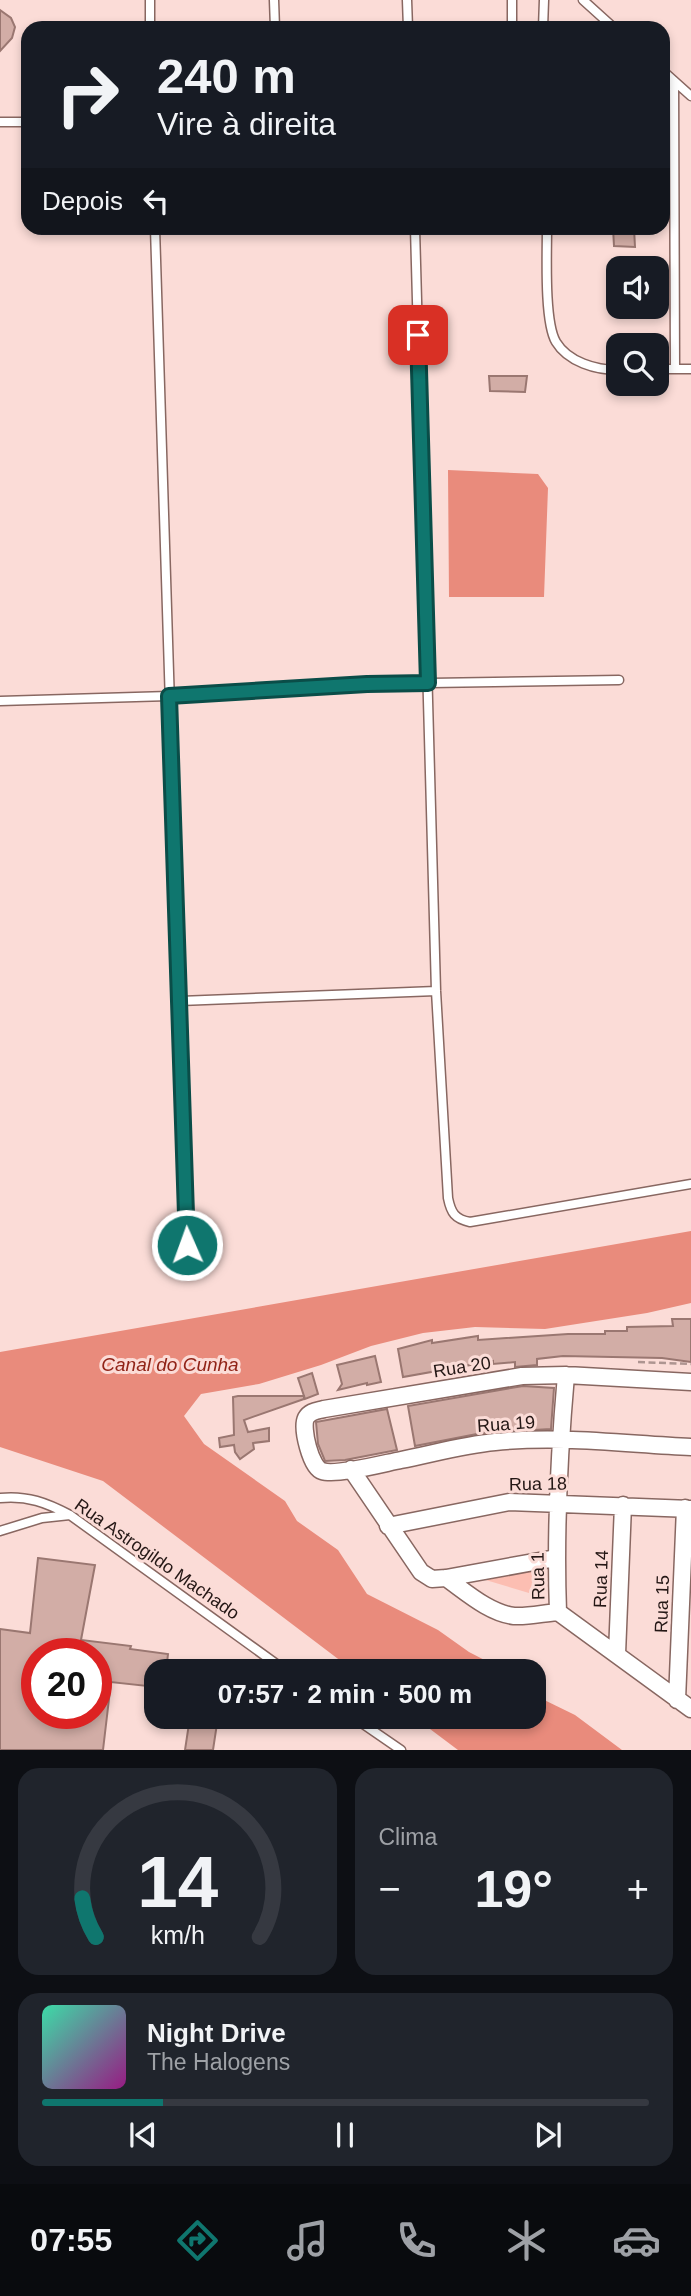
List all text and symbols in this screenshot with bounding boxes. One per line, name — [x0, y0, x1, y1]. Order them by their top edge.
icon: right — [42, 49, 133, 140]
text: 240 m — [157, 49, 296, 103]
text: Vire à direita — [157, 106, 336, 142]
icon: left — [137, 182, 175, 220]
text: Depois — [42, 186, 123, 216]
map controls — [606, 256, 669, 396]
button: sound — [606, 256, 669, 319]
pin — [388, 305, 448, 365]
icon: arrive — [399, 316, 437, 354]
button: search — [606, 333, 669, 396]
position arrow — [150, 1208, 224, 1282]
street label: Rua 20 — [432, 1353, 492, 1381]
water label: Canal do Cunha — [101, 1354, 239, 1375]
street label: Rua 19 — [476, 1412, 536, 1436]
street label: Rua 18 — [509, 1473, 567, 1495]
street label: Rua Astrogildo Machado — [71, 1495, 243, 1623]
street label: Rua 14 — [590, 1550, 612, 1608]
street label: Rua 1 — [528, 1552, 548, 1600]
street label: Rua 15 — [651, 1575, 673, 1633]
speed limit sign: 20 — [21, 1638, 112, 1729]
text: 07:57 · 2 min · 500 m — [218, 1679, 472, 1709]
text: Clima — [379, 1824, 437, 1850]
text: 14 — [137, 1842, 218, 1923]
text: 19° — [474, 1860, 553, 1918]
text: − — [379, 1868, 401, 1910]
text: + — [627, 1868, 649, 1910]
text: km/h — [150, 1921, 204, 1949]
text: Night Drive — [147, 2018, 286, 2048]
text: The Halogens — [147, 2049, 290, 2075]
icon: previous — [124, 2116, 162, 2154]
icon: pause — [326, 2116, 364, 2154]
icon: next — [529, 2116, 567, 2154]
icon: directions — [173, 2216, 222, 2265]
icon: music — [283, 2216, 332, 2265]
icon: phone — [392, 2216, 441, 2265]
icon: climate — [502, 2216, 551, 2265]
icon: car — [612, 2216, 661, 2265]
text: 07:55 — [30, 2222, 112, 2258]

